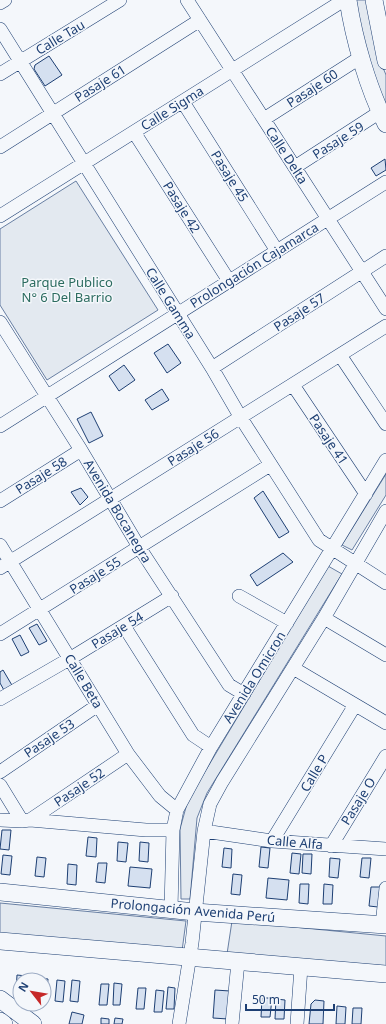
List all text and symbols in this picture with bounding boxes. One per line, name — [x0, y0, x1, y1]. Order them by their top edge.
street label: Calle Tau — [32, 15, 88, 59]
street label: Pasaje 61 — [71, 60, 129, 106]
street label: Pasaje 60 — [283, 65, 341, 111]
street label: Calle Sigma — [137, 82, 207, 134]
street label: Pasaje 59 — [309, 117, 367, 163]
street label: Calle Delta — [262, 123, 312, 187]
street label: Pasaje 45 — [207, 147, 253, 205]
street label: Pasaje 42 — [159, 178, 205, 236]
street label: Prolongación Cajamarca — [186, 218, 322, 312]
street label: Calle Gamma — [142, 264, 200, 342]
park label: Parque Publico N° 6 Del Barrio — [21, 273, 113, 306]
street label: Pasaje 57 — [270, 289, 328, 335]
street label: Pasaje 41 — [305, 410, 353, 468]
street label: Pasaje 56 — [164, 424, 222, 470]
street label: Pasaje 58 — [12, 452, 70, 498]
street label: Avenida Bocanegra — [80, 456, 156, 566]
street label: Pasaje 55 — [66, 552, 124, 598]
street label: Pasaje 54 — [88, 607, 147, 653]
street label: Avenida Omicron — [218, 628, 290, 726]
street label: Calle Beta — [61, 650, 107, 712]
street label: Pasaje 53 — [20, 714, 78, 762]
street label: Calle P — [296, 751, 332, 795]
street label: Pasaje 52 — [50, 763, 108, 811]
street label: Pasaje O — [336, 774, 380, 828]
street label: Calle Alfa — [266, 831, 324, 853]
street label: Prolongación Avenida Perú — [110, 894, 276, 926]
north arrow — [12, 972, 52, 1012]
text: N — [14, 979, 32, 994]
scale bar — [246, 986, 334, 1012]
text: 50 m — [252, 991, 280, 1008]

